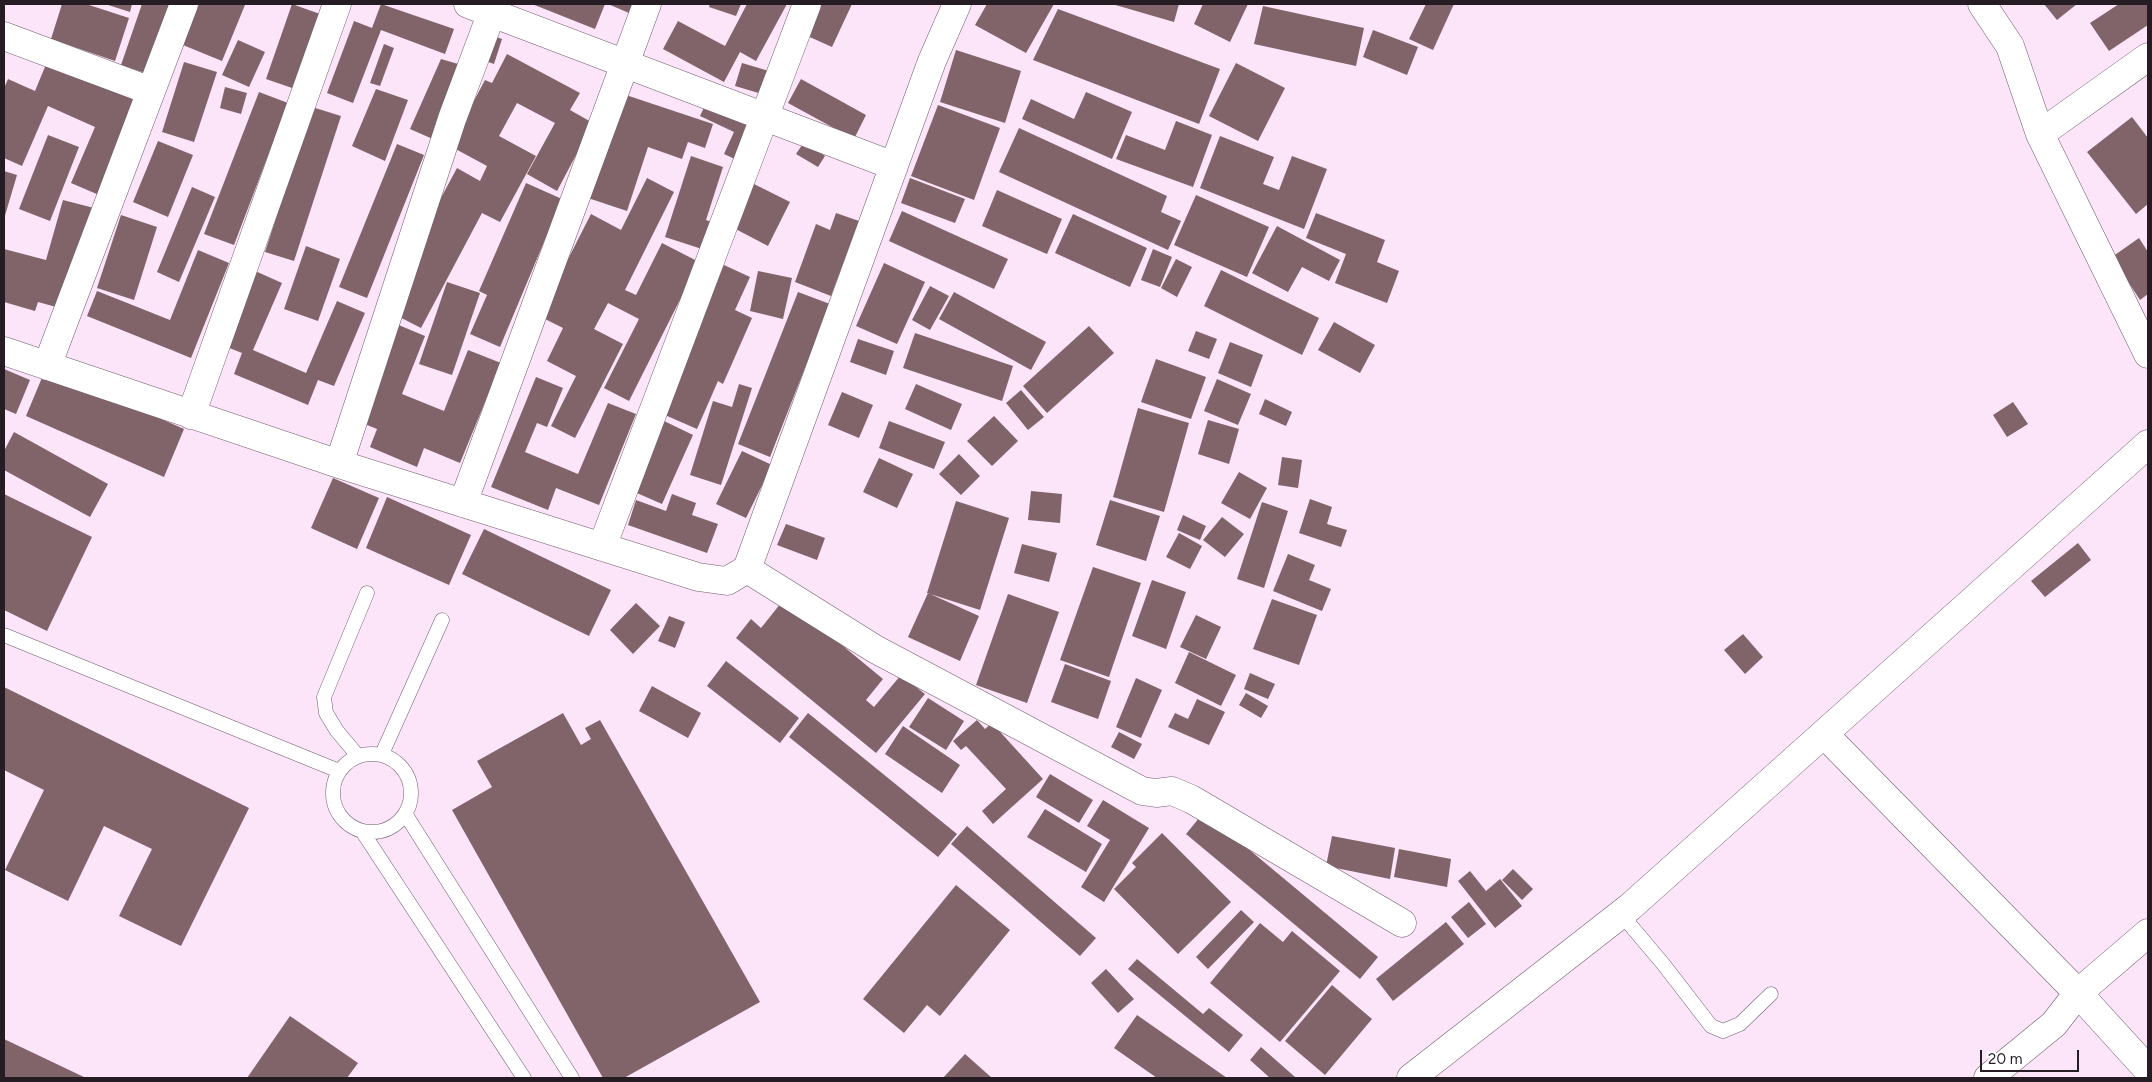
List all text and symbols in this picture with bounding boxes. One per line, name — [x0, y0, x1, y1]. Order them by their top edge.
scale bar — [1982, 1040, 2081, 1072]
text: 20 m — [1988, 1050, 2022, 1068]

